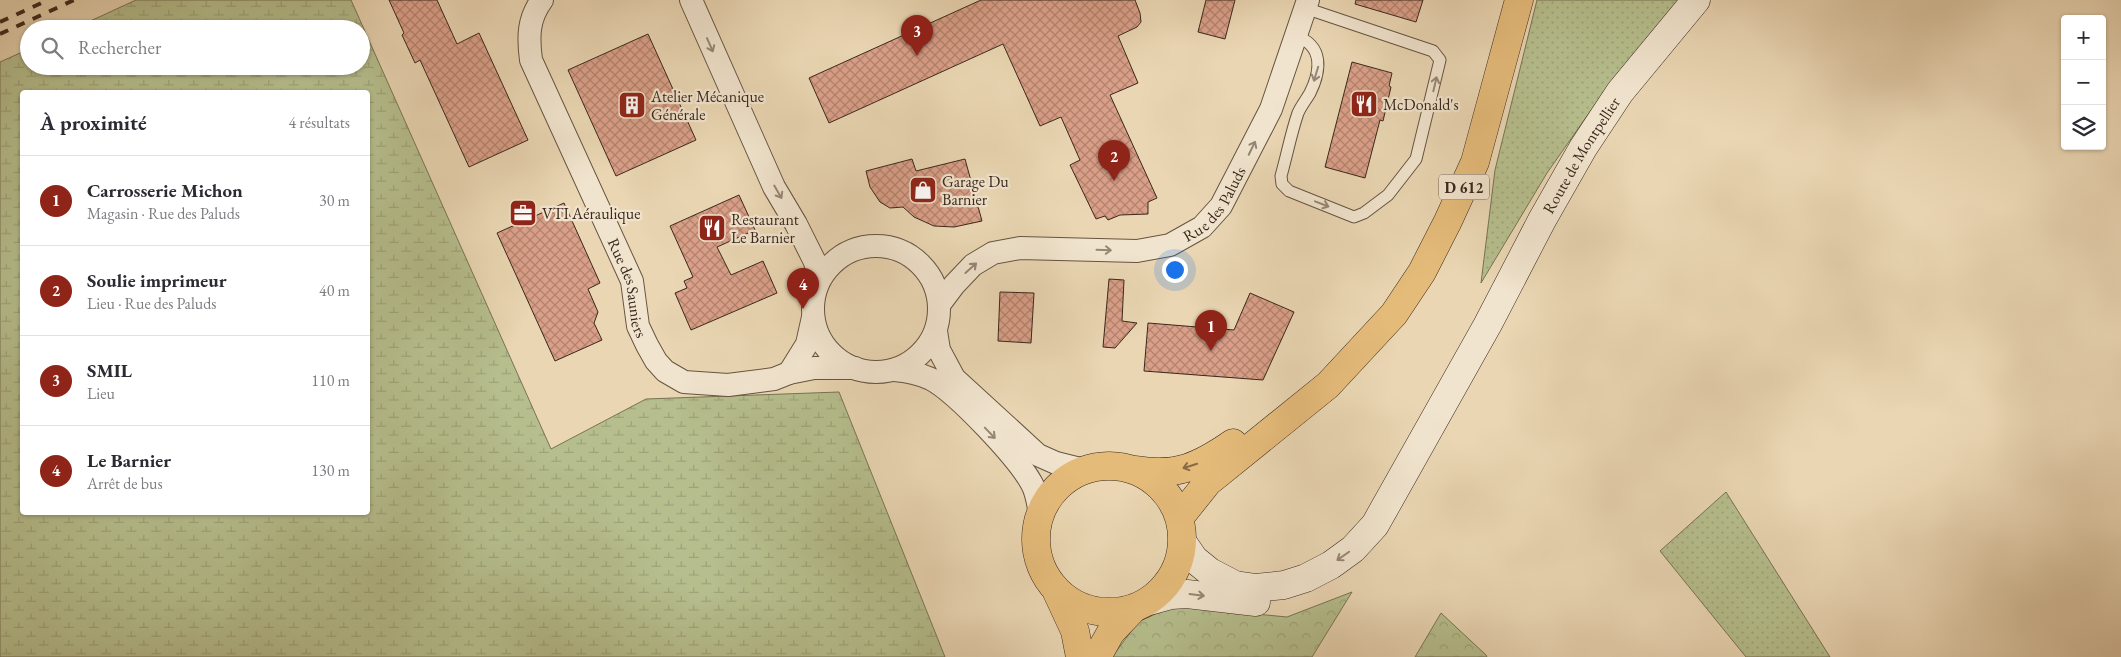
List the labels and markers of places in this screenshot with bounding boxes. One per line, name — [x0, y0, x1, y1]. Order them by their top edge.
pin: 3 — [901, 15, 933, 56]
place label: Atelier Mécanique Générale — [650, 86, 764, 125]
restaurant icon: McDonald's — [1349, 89, 1379, 119]
building icon: Atelier Mécanique Générale — [617, 90, 647, 120]
place label: McDonald's — [1383, 94, 1459, 115]
pin: 2 — [1098, 140, 1130, 181]
place label: Garage Du Barnier — [942, 171, 1009, 210]
shop icon: Garage Du Barnier — [908, 175, 938, 205]
office icon: VTI Aéraulique — [508, 198, 538, 228]
place label: VTI Aéraulique — [542, 203, 640, 224]
place label: Restaurant Le Barnier — [731, 209, 799, 248]
restaurant icon: Restaurant Le Barnier — [697, 213, 727, 243]
pin: 4 — [787, 268, 819, 309]
pin: 1 — [1195, 310, 1227, 351]

